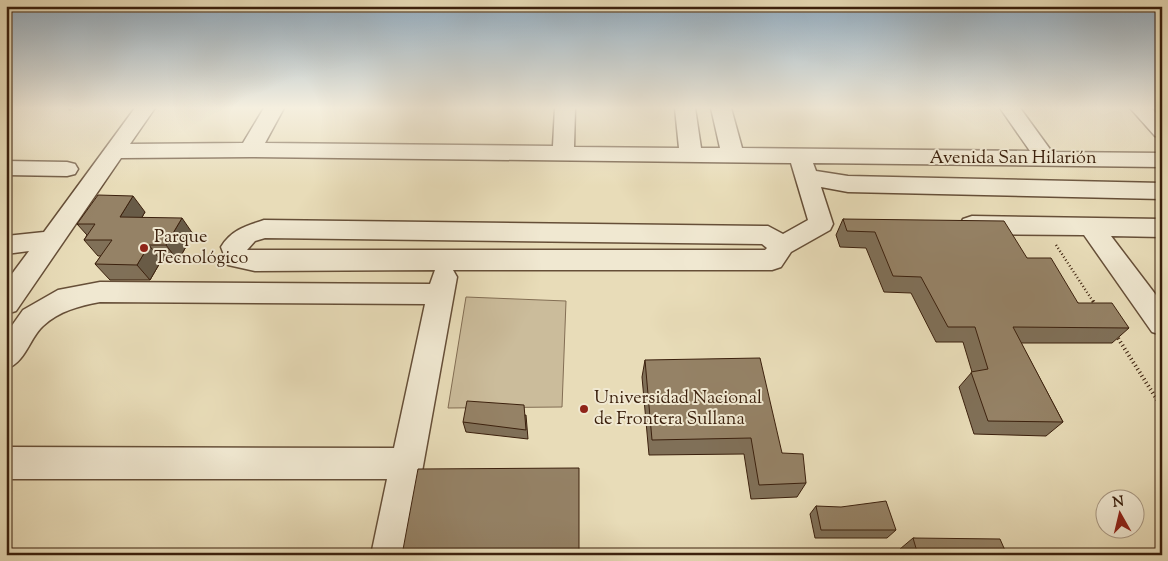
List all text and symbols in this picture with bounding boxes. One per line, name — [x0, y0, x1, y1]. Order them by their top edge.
street label: Avenida San Hilarión — [929, 146, 1097, 172]
place label: Parque Tecnológico — [154, 225, 248, 272]
marker: Parque Tecnológico — [138, 242, 150, 254]
place label: Universidad Nacional de Frontera Sullana — [594, 386, 762, 433]
marker: Universidad Nacional de Frontera Sullana — [578, 403, 590, 415]
north arrow — [1096, 488, 1146, 538]
text: N — [1112, 492, 1125, 514]

